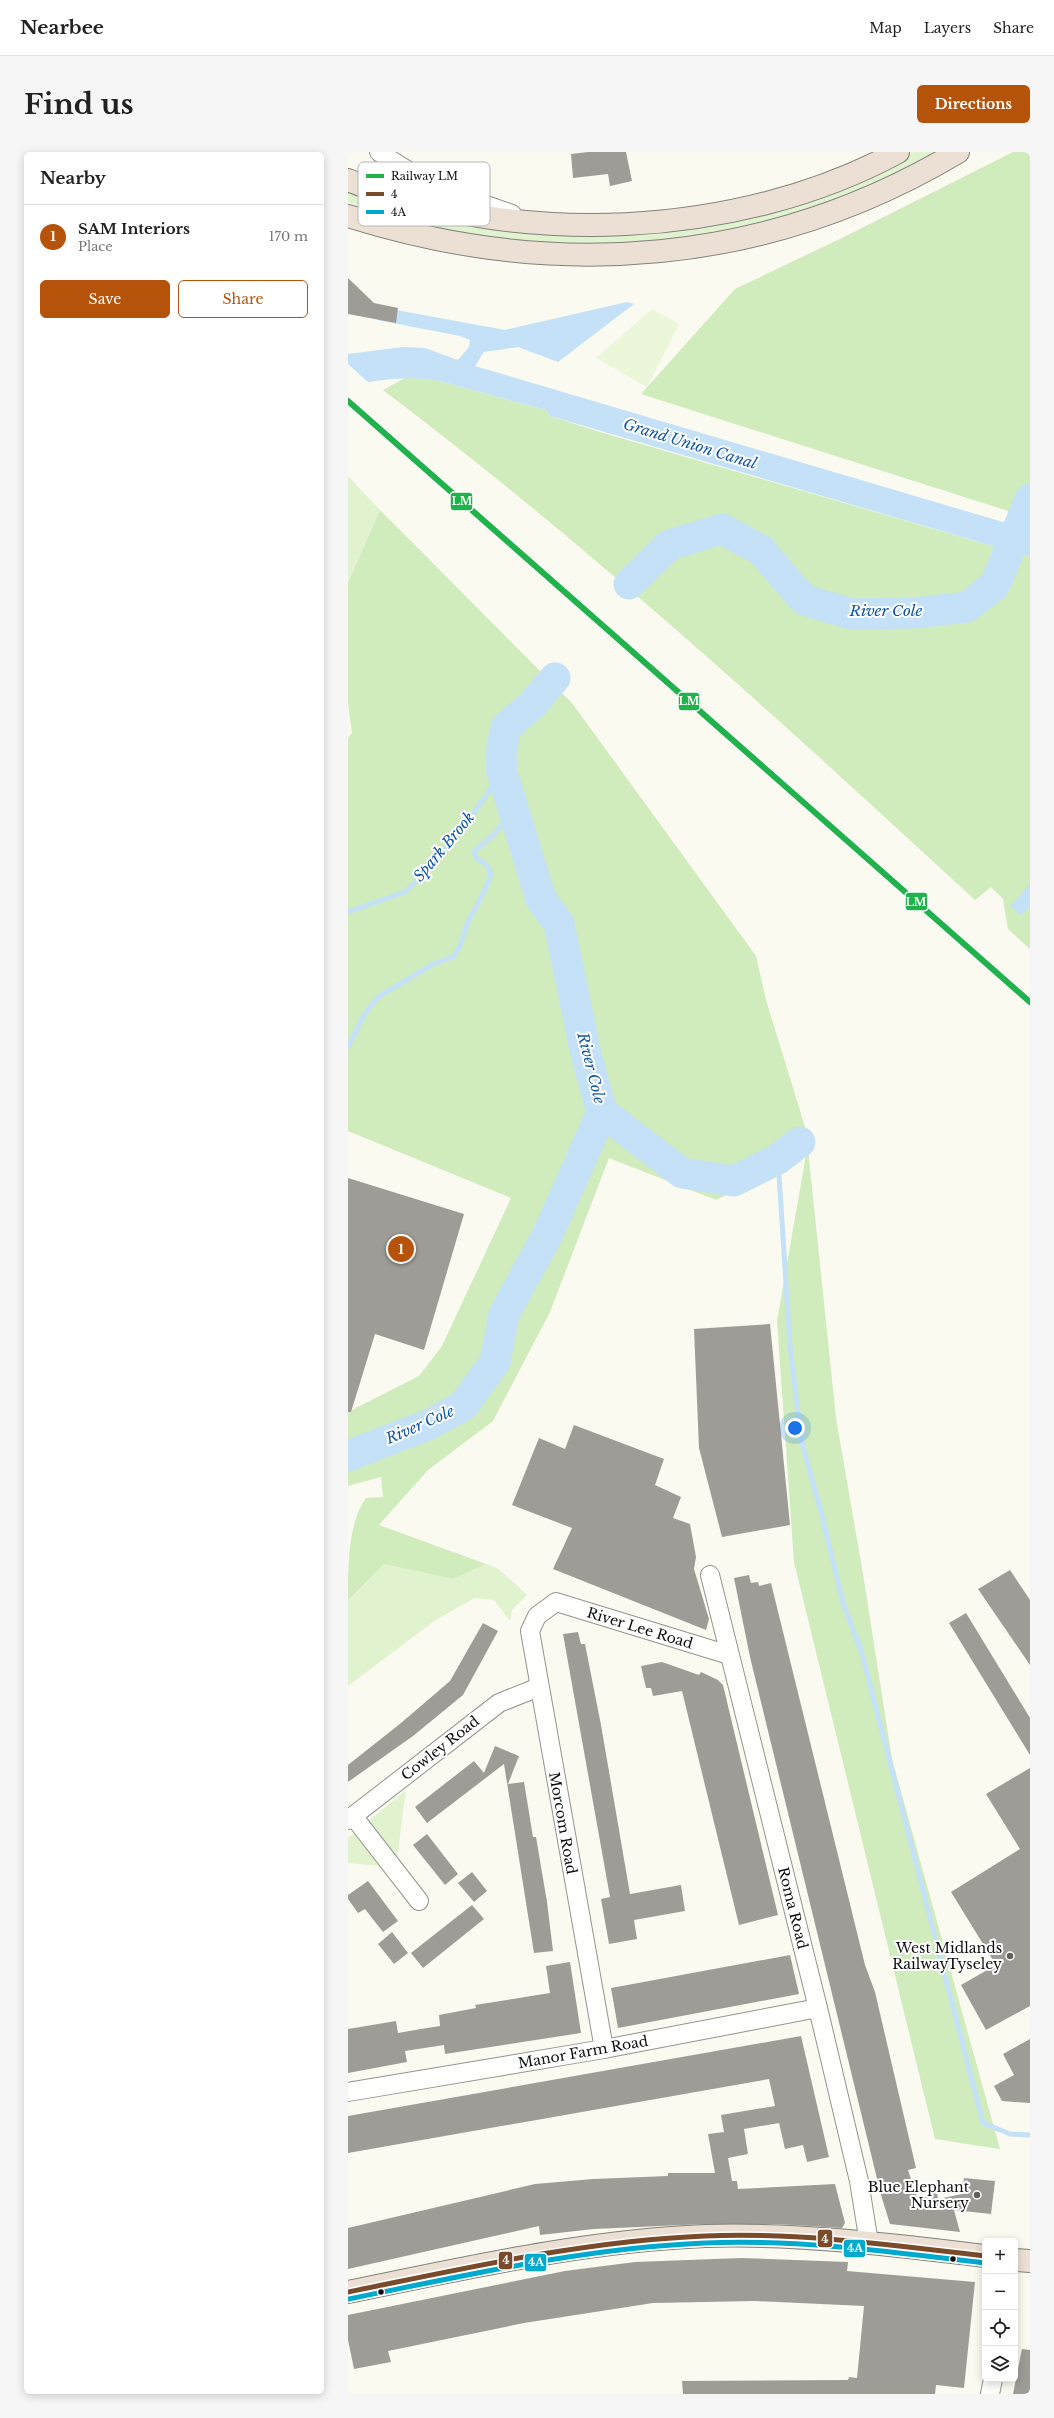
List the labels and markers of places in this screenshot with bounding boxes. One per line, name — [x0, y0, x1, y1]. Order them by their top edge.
pin: 1 — [388, 1234, 414, 1264]
place label: West Midlands RailwayTyseley — [892, 1939, 1002, 1973]
marker: West Midlands RailwayTyseley — [1005, 1951, 1015, 1961]
place label: Blue Elephant Nursery — [868, 2178, 970, 2212]
marker: Blue Elephant Nursery — [972, 2190, 982, 2200]
unlabelled marker — [948, 2254, 958, 2264]
unlabelled marker — [376, 2287, 386, 2297]

